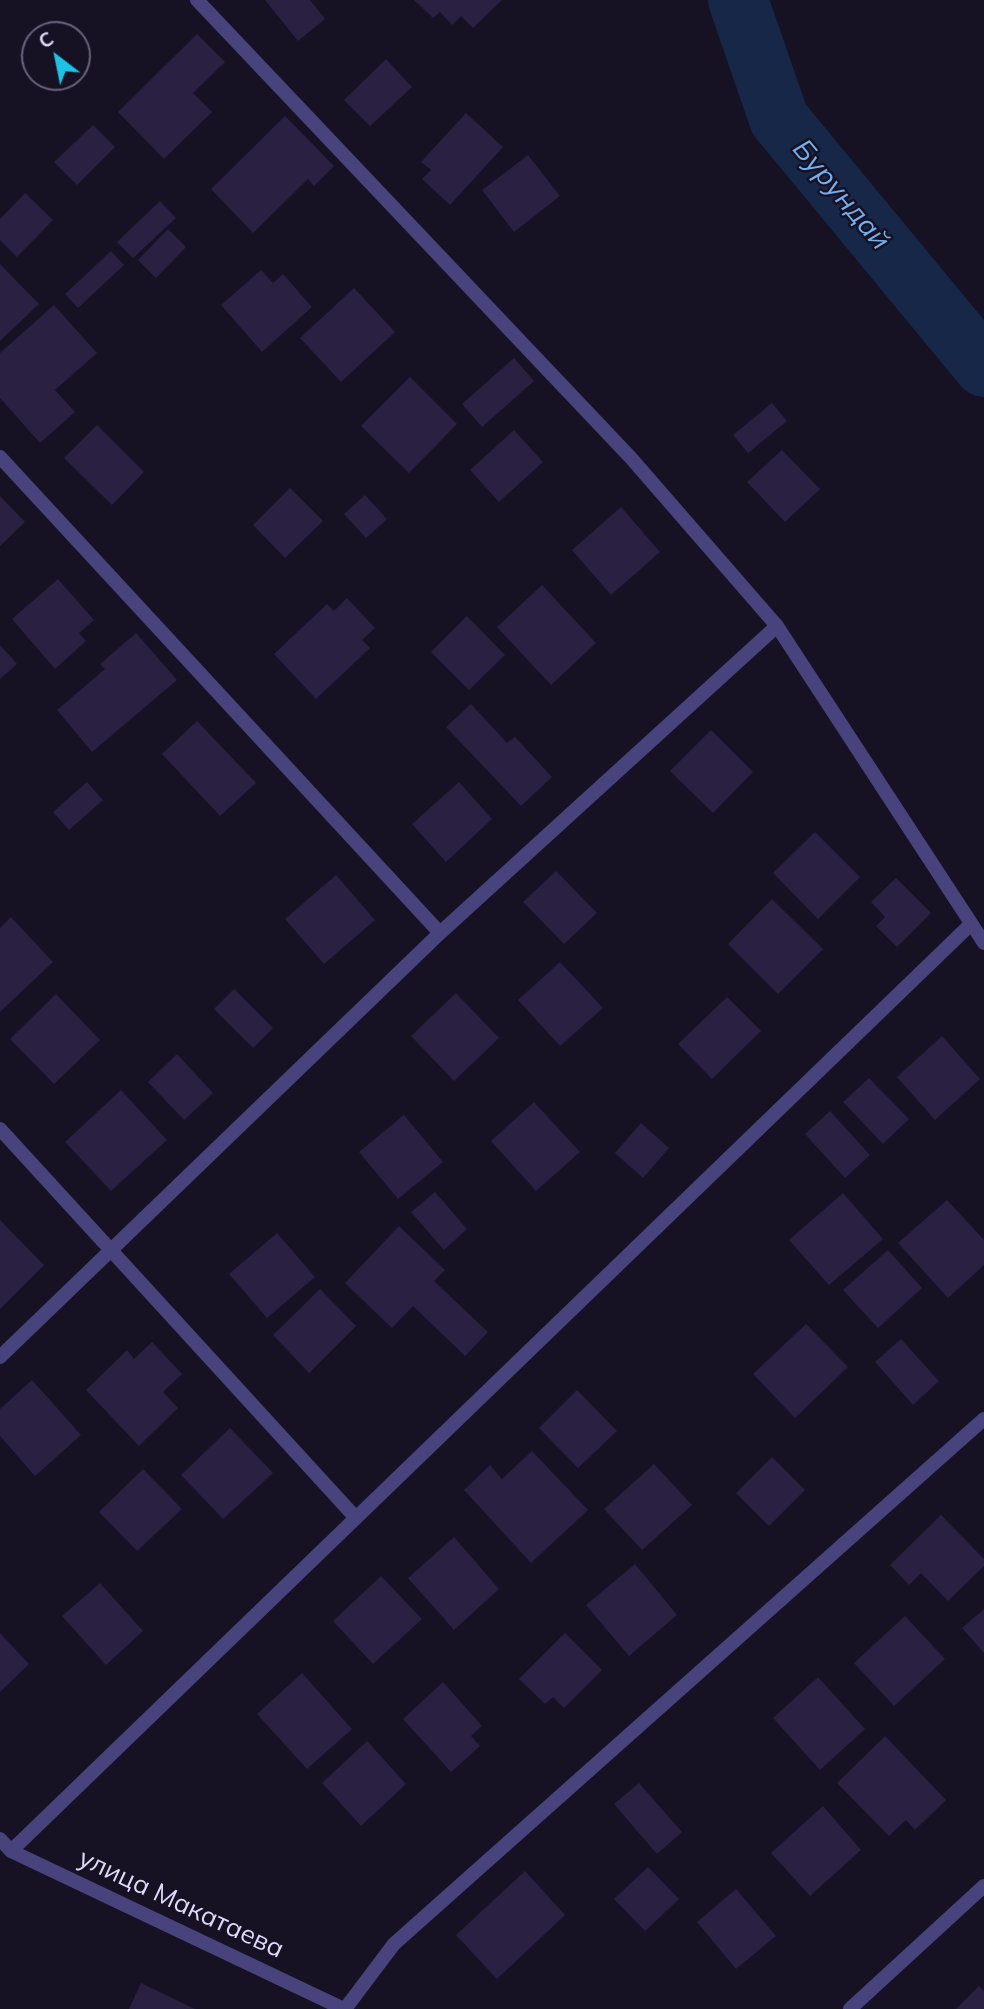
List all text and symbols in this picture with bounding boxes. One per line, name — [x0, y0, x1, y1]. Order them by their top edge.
north arrow — [21, 21, 91, 91]
text: С — [34, 26, 58, 54]
water label: Бурундай — [785, 133, 897, 257]
street label: улица Макатаева — [73, 1843, 289, 1965]

